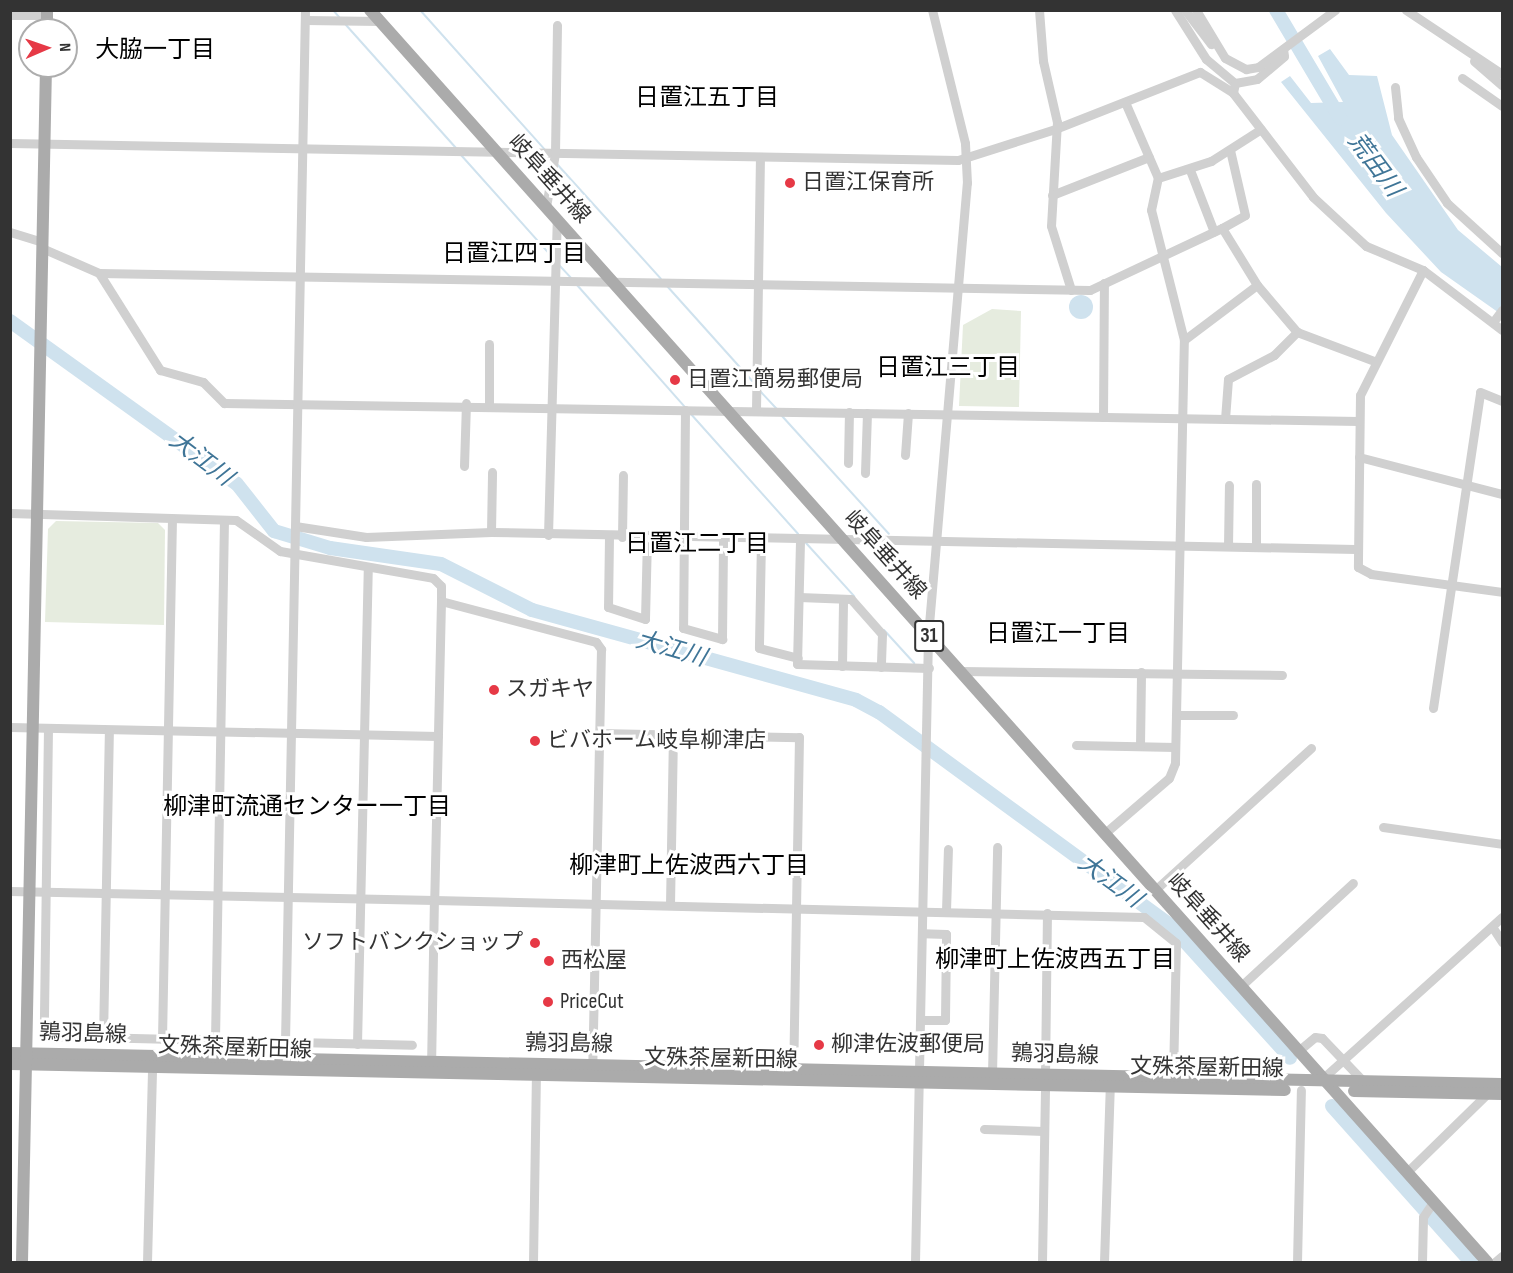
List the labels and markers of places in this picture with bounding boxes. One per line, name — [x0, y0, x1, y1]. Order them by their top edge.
place label: 日置江保育所 — [802, 170, 934, 196]
marker: 日置江保育所 — [783, 176, 797, 190]
place label: 日置江簡易郵便局 — [687, 367, 863, 393]
marker: 日置江簡易郵便局 — [668, 373, 682, 387]
place label: スガキヤ — [506, 677, 594, 703]
marker: スガキヤ — [487, 683, 501, 697]
place label: ビバホーム岐阜柳津店 — [547, 728, 767, 754]
marker: ビバホーム岐阜柳津店 — [528, 734, 542, 748]
place label: ソフトバンクショップ — [303, 930, 523, 956]
marker: ソフトバンクショップ — [528, 936, 542, 950]
place label: 西松屋 — [561, 948, 627, 974]
marker: 西松屋 — [542, 954, 556, 968]
place label: PriceCut — [560, 989, 624, 1015]
marker: PriceCut — [541, 995, 555, 1009]
place label: 柳津佐波郵便局 — [831, 1032, 985, 1058]
marker: 柳津佐波郵便局 — [812, 1038, 826, 1052]

